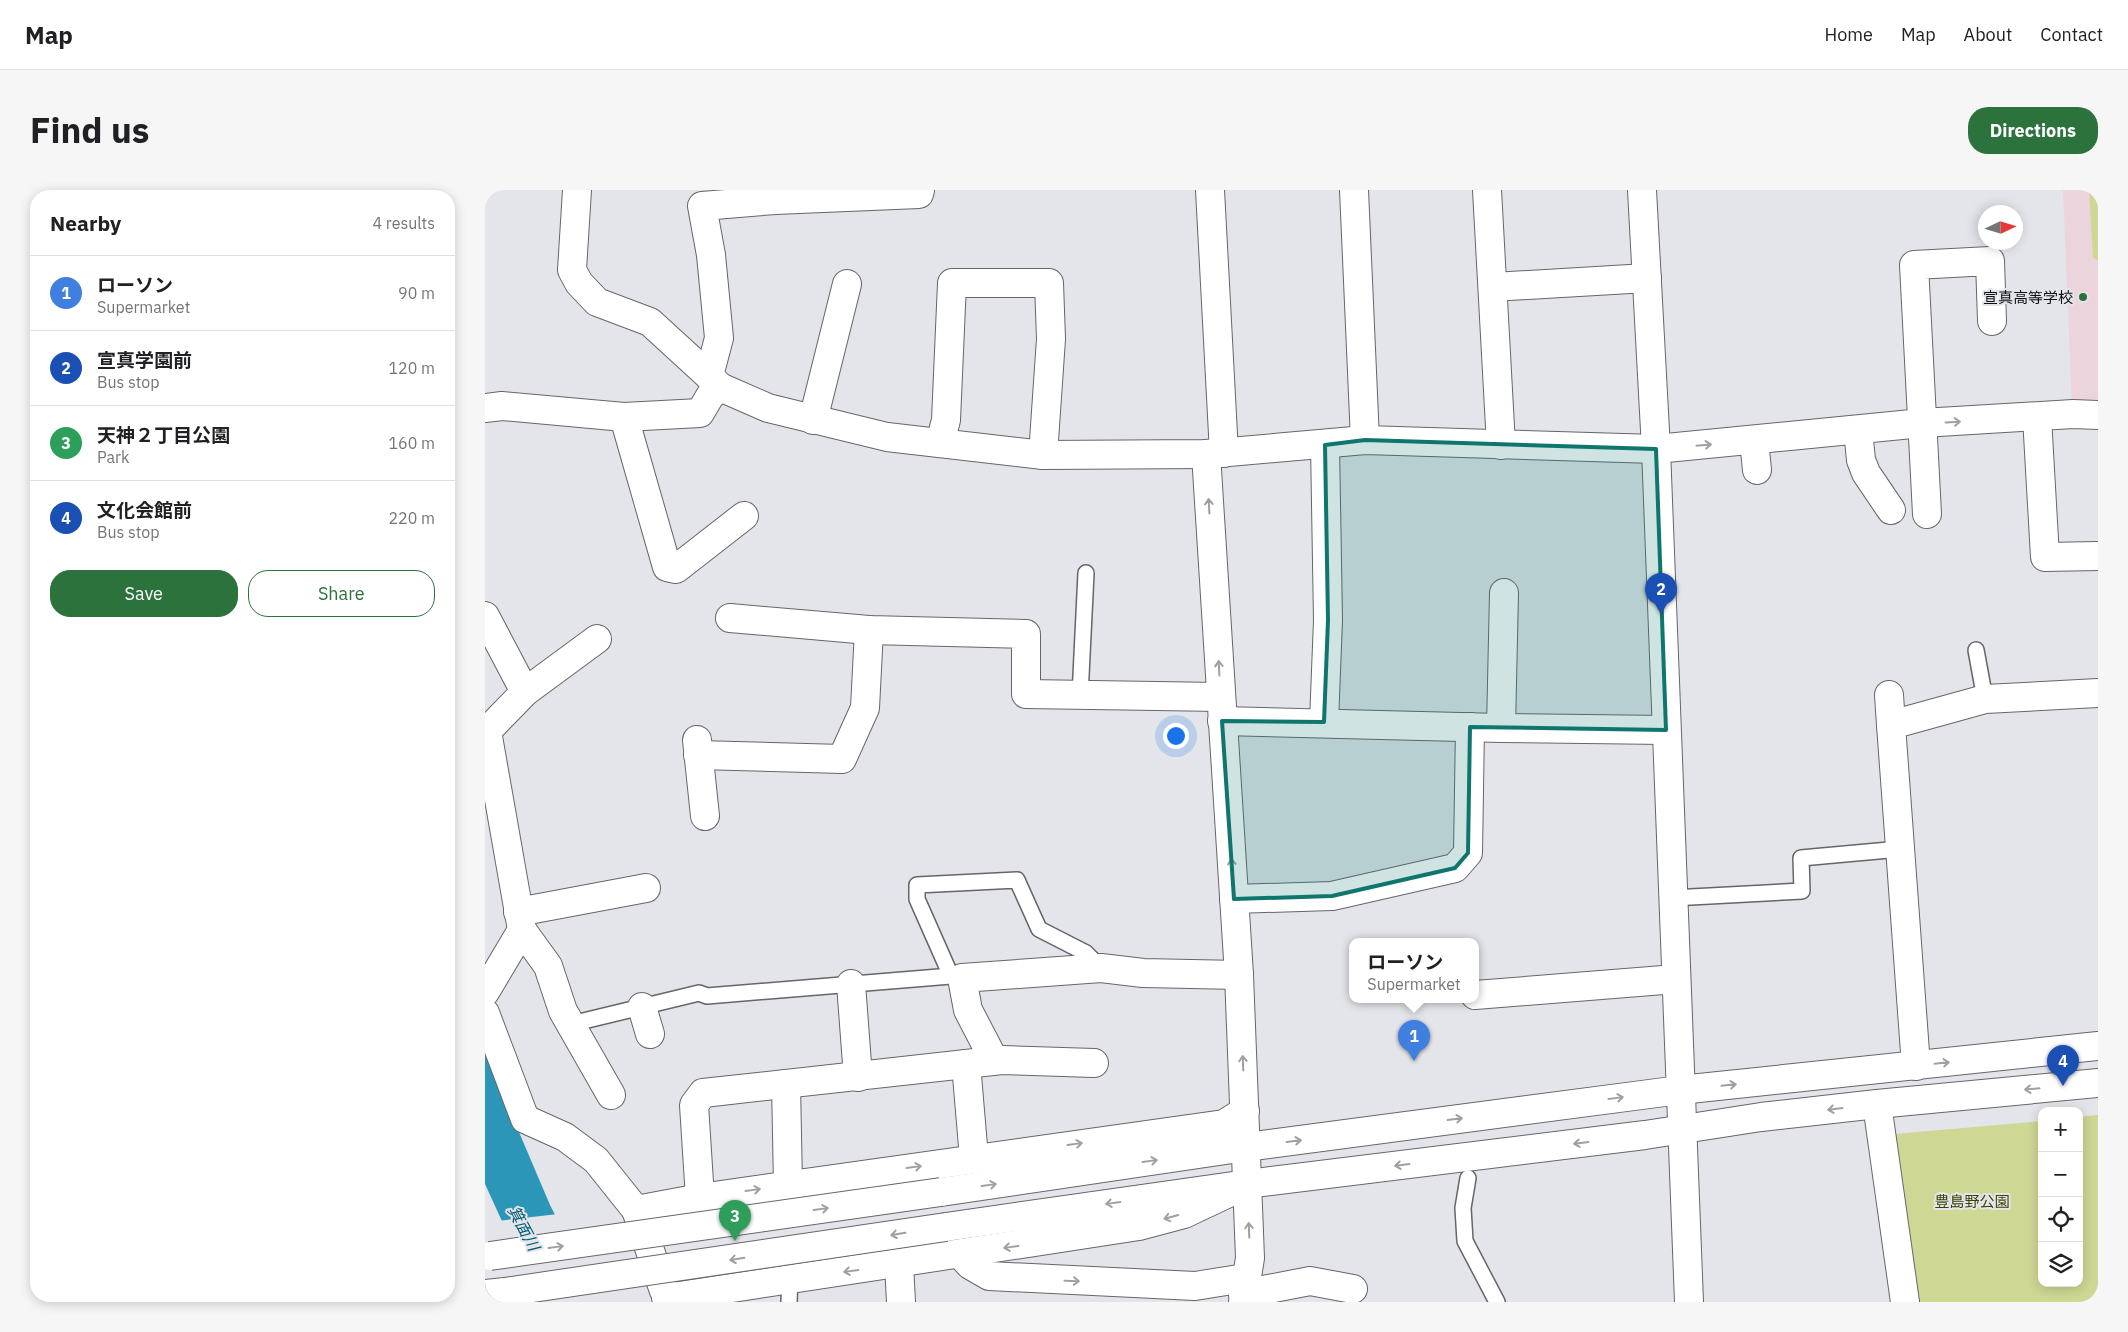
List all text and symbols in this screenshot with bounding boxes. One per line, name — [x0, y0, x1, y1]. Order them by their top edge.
text: Map — [25, 19, 73, 51]
text: Home — [1825, 23, 1873, 46]
text: Map — [1901, 23, 1936, 46]
text: About — [1964, 23, 2012, 46]
text: Contact — [2040, 23, 2103, 46]
text: Find us — [30, 107, 149, 153]
button: Directions — [1968, 107, 2098, 154]
north arrow — [1978, 205, 2023, 250]
text: Nearby — [50, 209, 121, 237]
text: 4 results — [372, 213, 435, 233]
text: ローソン — [97, 273, 173, 297]
text: 1 — [61, 283, 71, 303]
text: 90 m — [398, 283, 435, 303]
place label: 宣真高等学校 — [1983, 288, 2073, 307]
marker: 宣真高等学校 — [2077, 291, 2089, 303]
text: Supermarket — [97, 297, 190, 317]
text: 宣真学園前 — [97, 348, 192, 372]
text: 2 — [61, 358, 71, 378]
text: 120 m — [388, 358, 435, 378]
text: Bus stop — [97, 372, 160, 392]
one-way arrow — [1945, 417, 1961, 426]
text: 天神２丁目公園 — [97, 423, 230, 447]
text: 3 — [61, 433, 71, 453]
text: 160 m — [388, 433, 435, 453]
one-way arrow — [1696, 440, 1712, 450]
text: Park — [97, 447, 129, 467]
text: 文化会館前 — [97, 498, 192, 522]
one-way arrow — [1205, 499, 1214, 515]
text: 4 — [61, 508, 71, 528]
text: 220 m — [388, 508, 435, 528]
text: Bus stop — [97, 522, 160, 542]
button: Save — [50, 570, 238, 617]
button: Share — [248, 570, 435, 617]
pin: 2 — [1645, 573, 1677, 614]
one-way arrow — [1214, 661, 1223, 677]
your location — [1163, 723, 1189, 749]
one-way arrow — [1227, 858, 1236, 874]
popup — [1349, 938, 1479, 1003]
text: ローソン — [1367, 950, 1443, 974]
text: Supermarket — [1367, 974, 1461, 994]
pin: 1 — [1398, 1020, 1430, 1061]
pin: 4 — [2047, 1045, 2079, 1086]
one-way arrow — [1238, 1055, 1247, 1071]
one-way arrow — [1934, 1058, 1950, 1068]
one-way arrow — [1720, 1080, 1736, 1090]
one-way arrow — [2024, 1084, 2040, 1094]
one-way arrow — [1608, 1093, 1624, 1103]
one-way arrow — [1828, 1104, 1844, 1114]
map controls — [2038, 1107, 2083, 1287]
button: + — [2038, 1107, 2083, 1152]
one-way arrow — [1447, 1114, 1463, 1124]
one-way arrow — [1286, 1135, 1302, 1145]
one-way arrow — [1573, 1138, 1589, 1148]
one-way arrow — [1067, 1139, 1083, 1149]
button: − — [2038, 1152, 2083, 1197]
one-way arrow — [1142, 1156, 1158, 1166]
one-way arrow — [1395, 1160, 1411, 1170]
one-way arrow — [906, 1162, 922, 1172]
one-way arrow — [981, 1180, 997, 1190]
one-way arrow — [745, 1185, 761, 1195]
park label: 豊島野公園 — [1934, 1192, 2010, 1211]
button: locate — [2038, 1197, 2083, 1242]
one-way arrow — [1105, 1198, 1121, 1208]
pin: 3 — [719, 1200, 751, 1241]
water label: 箕面川 — [504, 1202, 545, 1256]
one-way arrow — [812, 1204, 828, 1214]
one-way arrow — [1163, 1213, 1179, 1223]
one-way arrow — [1245, 1222, 1254, 1238]
one-way arrow — [891, 1230, 907, 1240]
one-way arrow — [547, 1241, 563, 1251]
one-way arrow — [1004, 1242, 1020, 1252]
button: layers — [2038, 1242, 2083, 1287]
one-way arrow — [730, 1254, 746, 1264]
one-way arrow — [843, 1266, 859, 1276]
one-way arrow — [1064, 1276, 1080, 1286]

